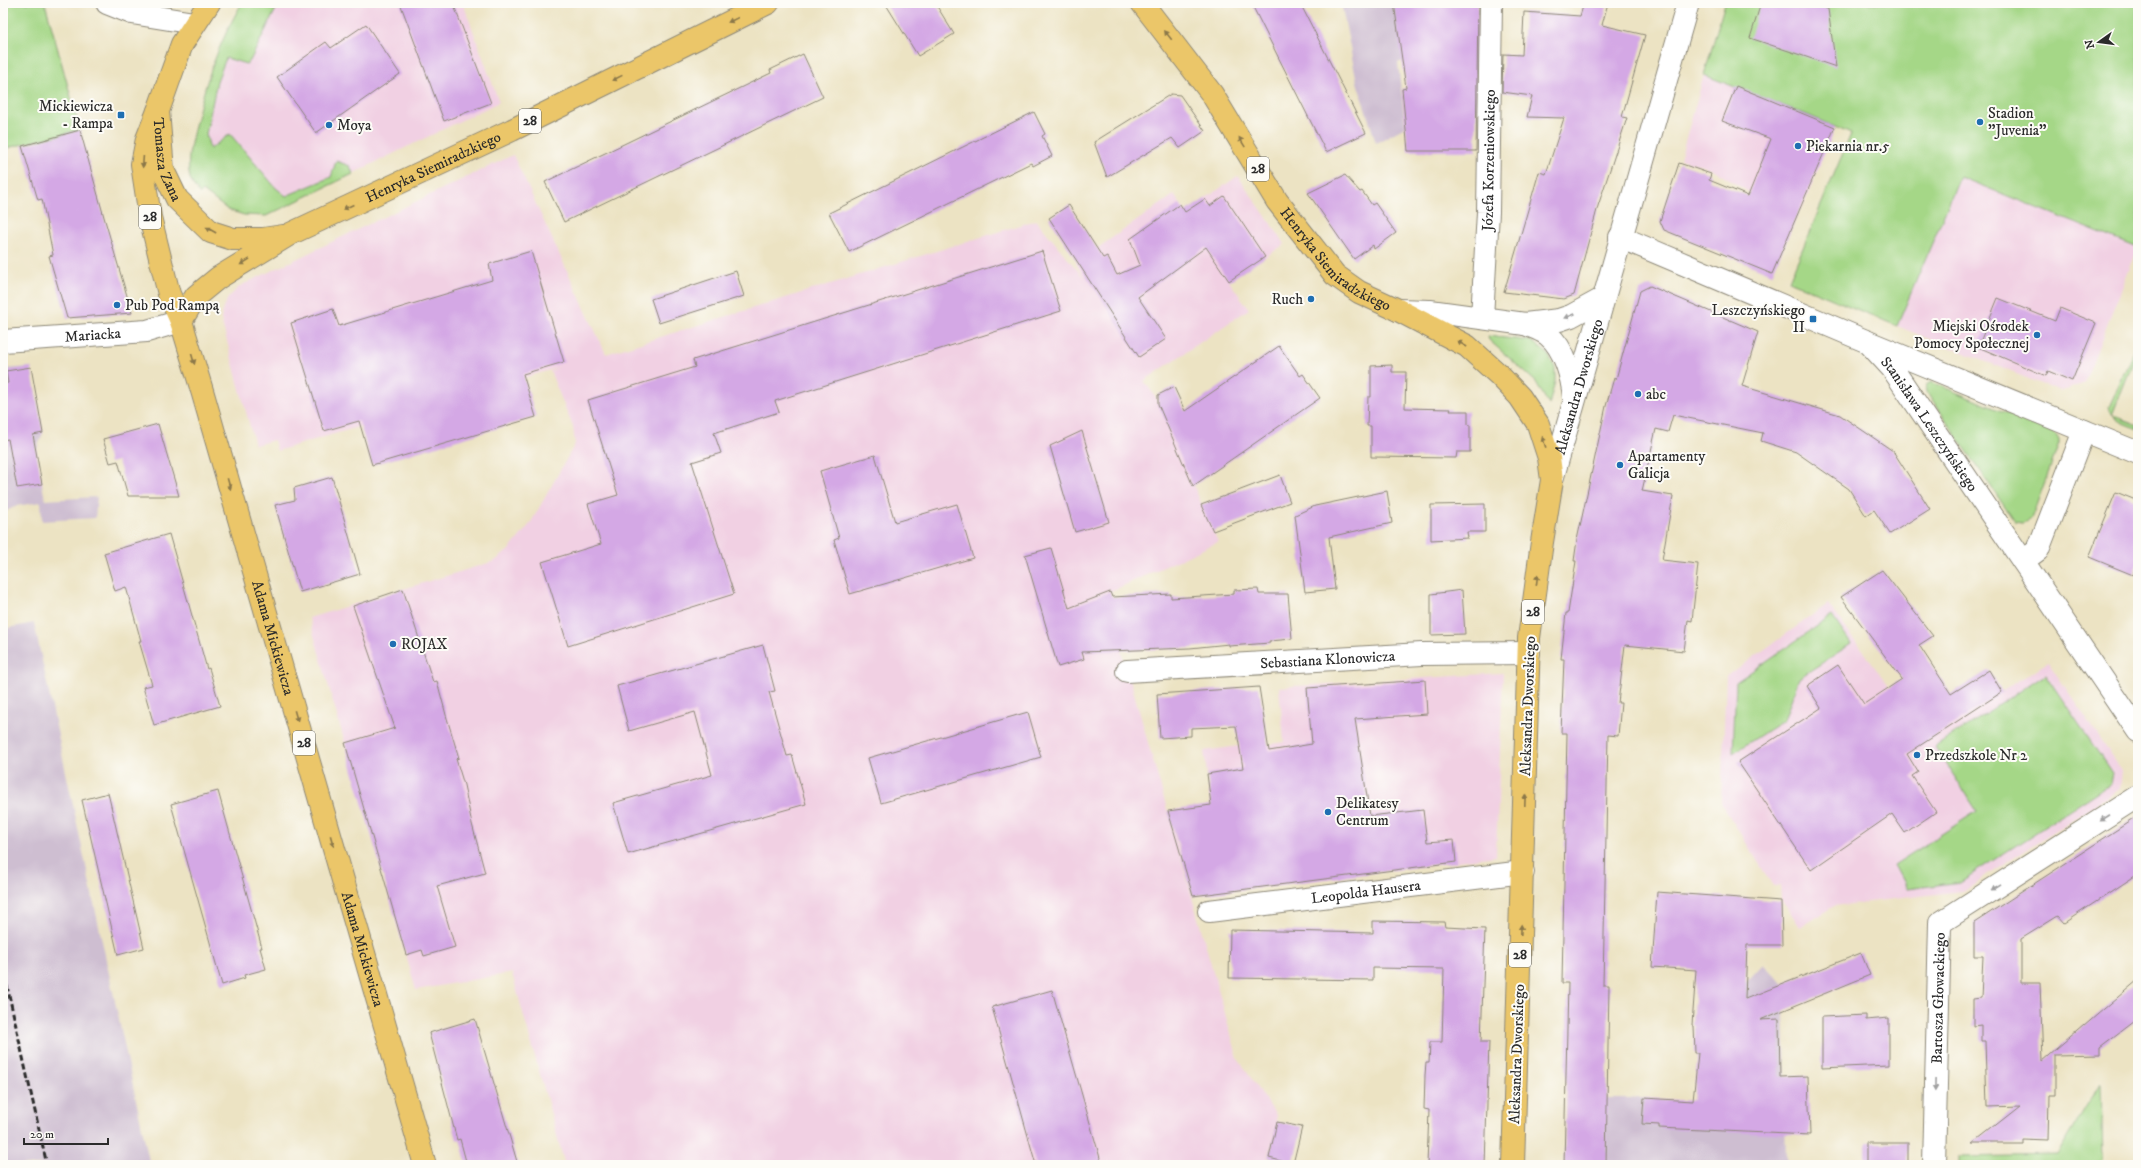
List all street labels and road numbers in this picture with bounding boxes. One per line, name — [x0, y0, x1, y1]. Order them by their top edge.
street label: Józefa Korzeniowskiego — [1477, 89, 1499, 234]
road number: 28 — [519, 109, 541, 133]
street label: Tomasza Zana — [149, 117, 186, 205]
street label: Henryka Siemiradzkiego — [362, 127, 504, 207]
road number: 28 — [1247, 157, 1269, 181]
street label: Henryka Siemiradzkiego — [1276, 203, 1394, 315]
road number: 28 — [139, 205, 161, 229]
street label: Aleksandra Dworskiego — [1550, 317, 1607, 457]
street label: Mariacka — [64, 323, 122, 346]
street label: Stanisława Leszczyńskiego — [1877, 352, 1982, 495]
street label: Adama Mickiewicza — [248, 578, 299, 698]
road number: 28 — [1522, 600, 1544, 624]
street label: Aleksandra Dworskiego — [1516, 636, 1540, 776]
street label: Sebastiana Klonowicza — [1260, 646, 1396, 673]
road number: 28 — [293, 731, 315, 755]
street label: Leopolda Hausera — [1310, 875, 1422, 908]
street label: Adama Mickiewicza — [337, 889, 389, 1009]
street label: Bartosza Głowackiego — [1927, 932, 1949, 1064]
road number: 28 — [1509, 943, 1531, 967]
street label: Aleksandra Dworskiego — [1505, 984, 1529, 1124]

